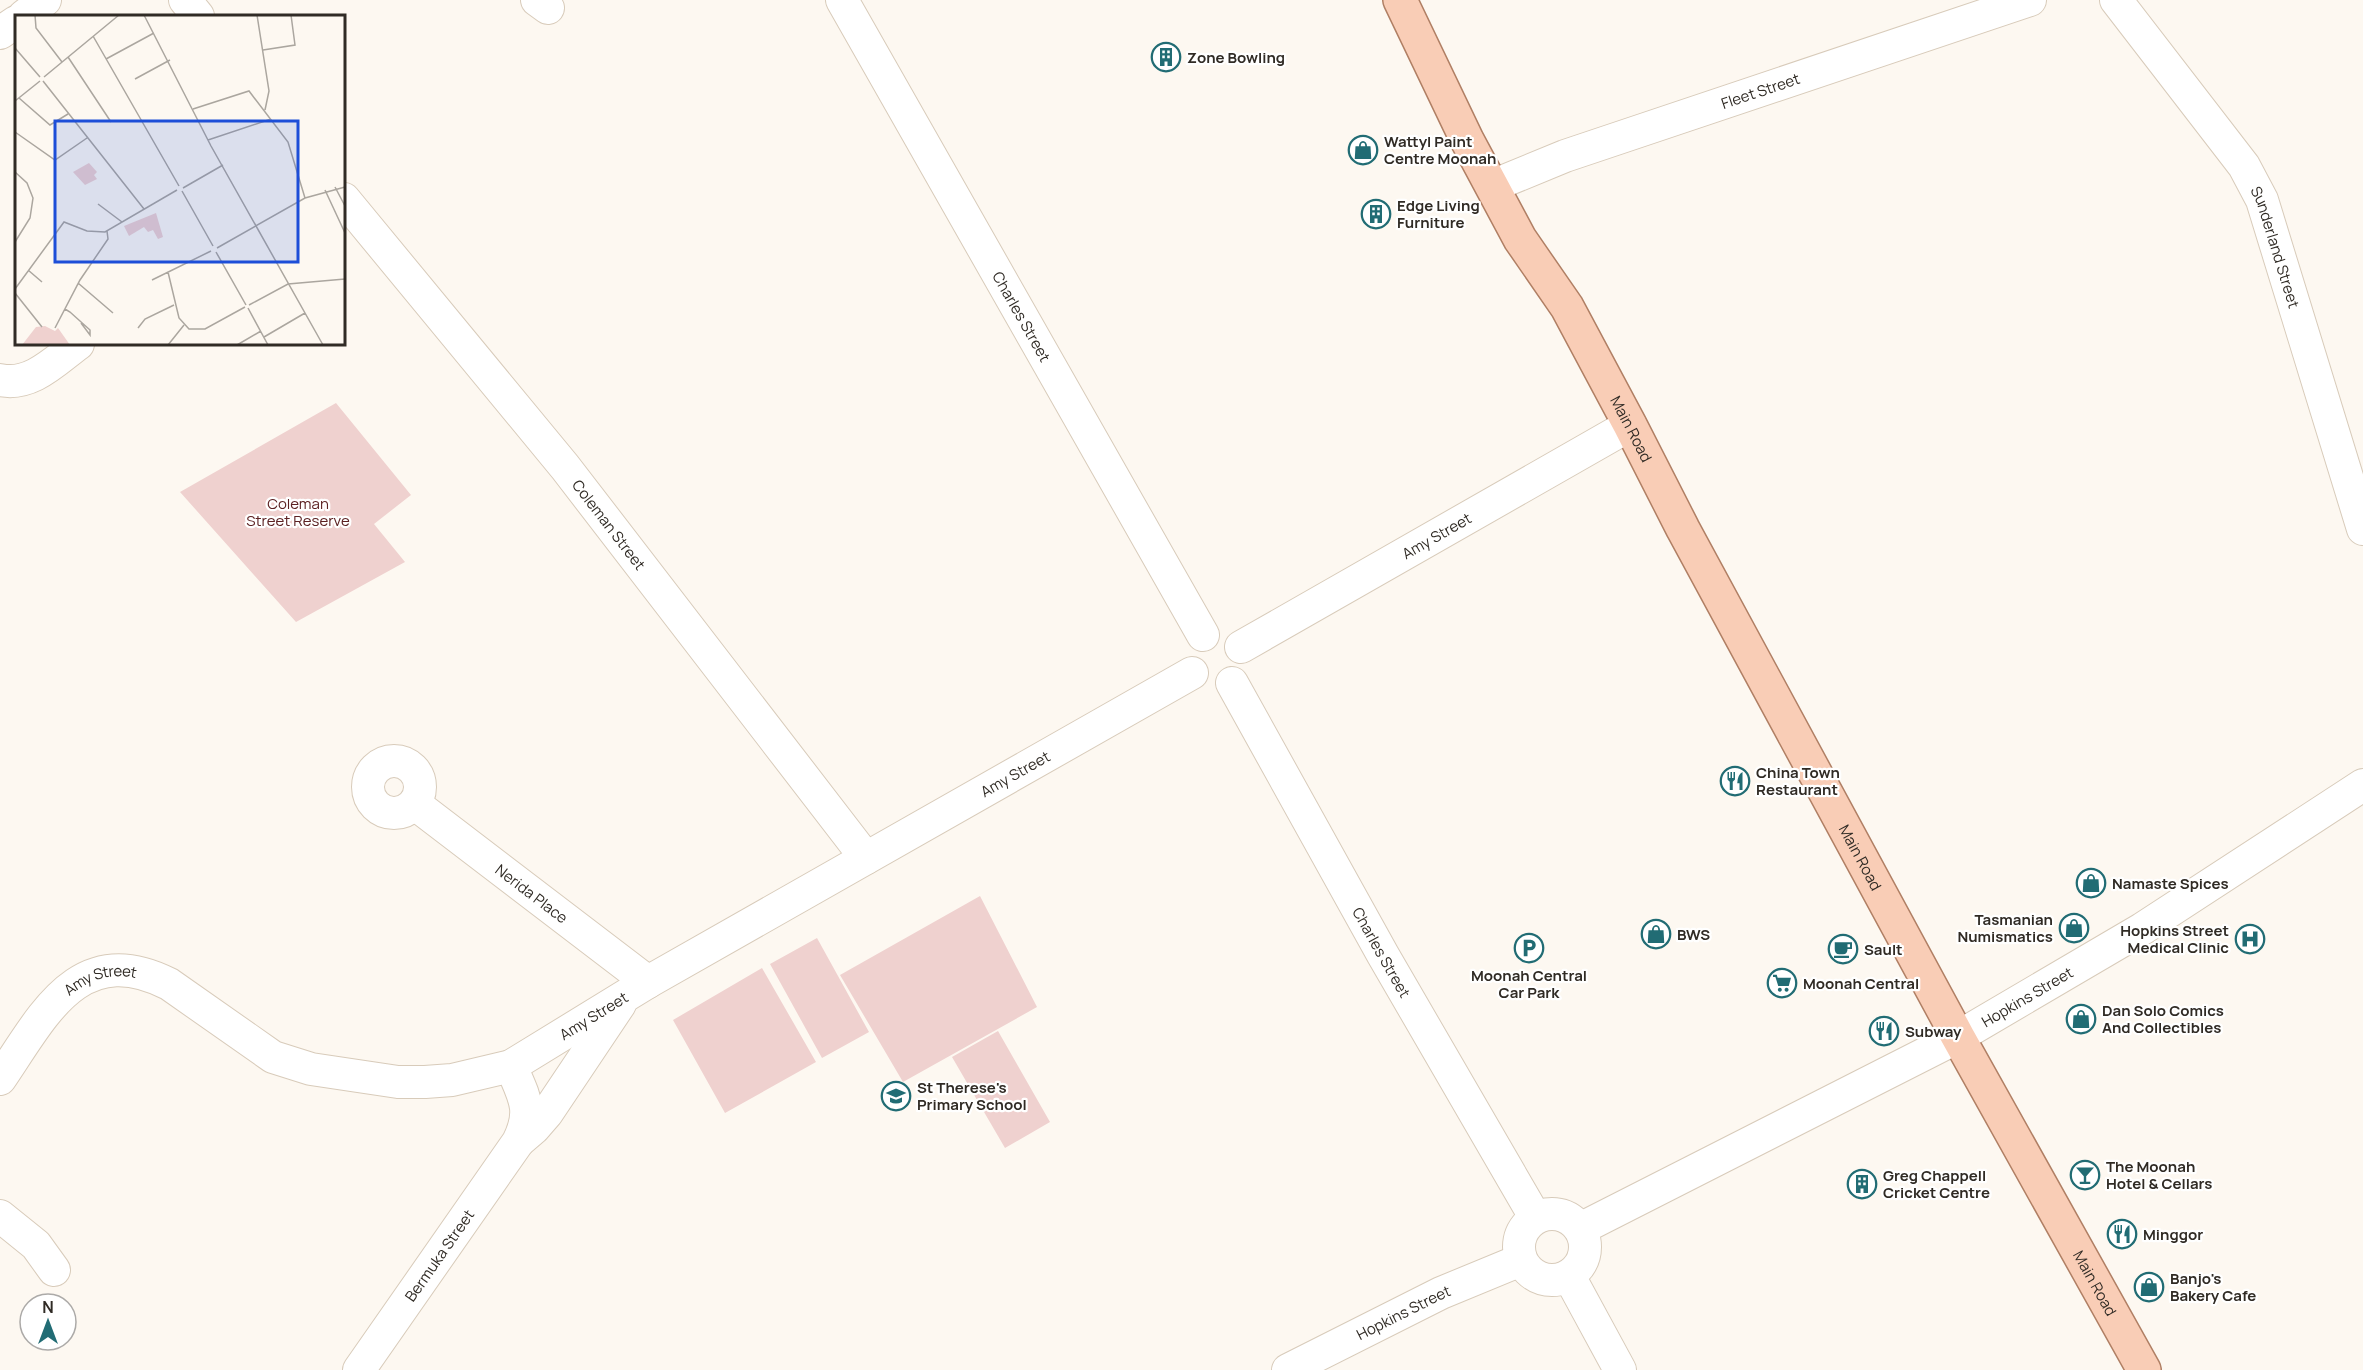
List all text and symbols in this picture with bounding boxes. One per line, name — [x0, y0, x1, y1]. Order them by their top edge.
inset map — [15, 15, 345, 345]
building icon: Zone Bowling — [1150, 41, 1182, 73]
place label: Zone Bowling — [1187, 47, 1285, 68]
street label: Fleet Street — [1718, 67, 1802, 113]
place label: Wattyl Paint Centre Moonah — [1384, 131, 1496, 169]
shop icon: Wattyl Paint Centre Moonah — [1347, 134, 1379, 166]
street label: Sunderland Street — [2246, 182, 2305, 310]
place label: Edge Living Furniture — [1397, 195, 1480, 233]
building icon: Edge Living Furniture — [1360, 198, 1392, 230]
street label: Charles Street — [988, 267, 1056, 365]
street label: Main Road — [1606, 392, 1658, 465]
street label: Coleman Street — [568, 475, 651, 574]
park label: Coleman Street Reserve — [246, 493, 350, 531]
street label: Amy Street — [1398, 507, 1475, 564]
street label: Amy Street — [976, 745, 1054, 802]
place label: China Town Restaurant — [1756, 762, 1840, 800]
restaurant icon: China Town Restaurant — [1719, 765, 1751, 797]
street label: Main Road — [1834, 821, 1887, 894]
street label: Nerida Place — [491, 859, 573, 928]
shop icon: Namaste Spices — [2075, 867, 2107, 899]
place label: Namaste Spices — [2112, 873, 2229, 894]
street label: Charles Street — [1348, 903, 1416, 1001]
place label: Tasmanian Numismatics — [1957, 909, 2053, 947]
shop icon: Tasmanian Numismatics — [2058, 912, 2090, 944]
shop icon: BWS — [1640, 918, 1672, 950]
place label: Hopkins Street Medical Clinic — [2120, 920, 2229, 958]
hospital icon: Hopkins Street Medical Clinic — [2234, 923, 2266, 955]
place label: BWS — [1677, 924, 1710, 945]
parking icon: Moonah Central Car Park — [1513, 932, 1545, 964]
cafe icon: Sault — [1827, 933, 1859, 965]
place label: Sault — [1864, 939, 1903, 960]
street label: Amy Street — [59, 960, 139, 1000]
street label: Hopkins Street — [1977, 961, 2077, 1032]
place label: Moonah Central Car Park — [1471, 965, 1587, 1003]
supermarket icon: Moonah Central — [1766, 967, 1798, 999]
place label: Moonah Central — [1803, 973, 1919, 994]
street label: Amy Street — [555, 986, 632, 1045]
place label: Dan Solo Comics And Collectibles — [2102, 1000, 2224, 1038]
shop icon: Dan Solo Comics And Collectibles — [2065, 1003, 2097, 1035]
restaurant icon: Subway — [1868, 1015, 1900, 1047]
place label: Subway — [1905, 1021, 1962, 1042]
place label: St Therese's Primary School — [917, 1077, 1027, 1115]
school or university icon: St Therese's Primary School — [880, 1080, 912, 1112]
place label: The Moonah Hotel & Cellars — [2106, 1156, 2212, 1194]
bar icon: The Moonah Hotel & Cellars — [2069, 1159, 2101, 1191]
place label: Greg Chappell Cricket Centre — [1883, 1165, 1990, 1203]
building icon: Greg Chappell Cricket Centre — [1846, 1168, 1878, 1200]
street label: Bermuka Street — [400, 1205, 479, 1305]
restaurant icon: Minggor — [2106, 1218, 2138, 1250]
place label: Minggor — [2143, 1224, 2203, 1245]
street label: Main Road — [2069, 1246, 2122, 1319]
place label: Banjo's Bakery Cafe — [2170, 1268, 2256, 1306]
shop icon: Banjo's Bakery Cafe — [2133, 1271, 2165, 1303]
street label: Hopkins Street — [1353, 1280, 1453, 1345]
north arrow — [18, 1292, 78, 1352]
text: N — [42, 1296, 54, 1318]

